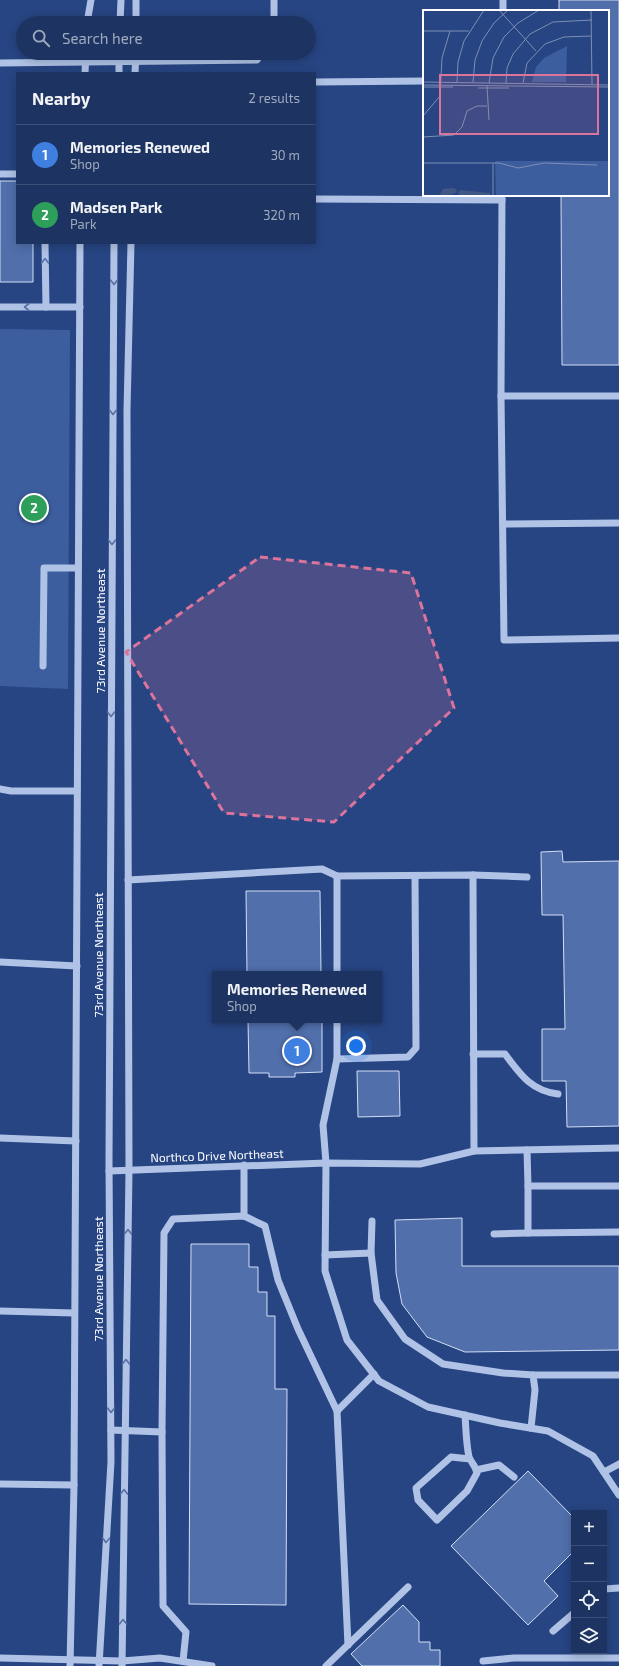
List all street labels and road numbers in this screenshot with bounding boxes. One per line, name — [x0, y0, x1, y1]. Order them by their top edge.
street label: 73rd Avenue Northeast — [93, 568, 107, 694]
street label: 73rd Avenue Northeast — [91, 892, 105, 1018]
street label: Northco Drive Northeast — [150, 1146, 284, 1164]
street label: 73rd Avenue Northeast — [91, 1216, 105, 1342]

